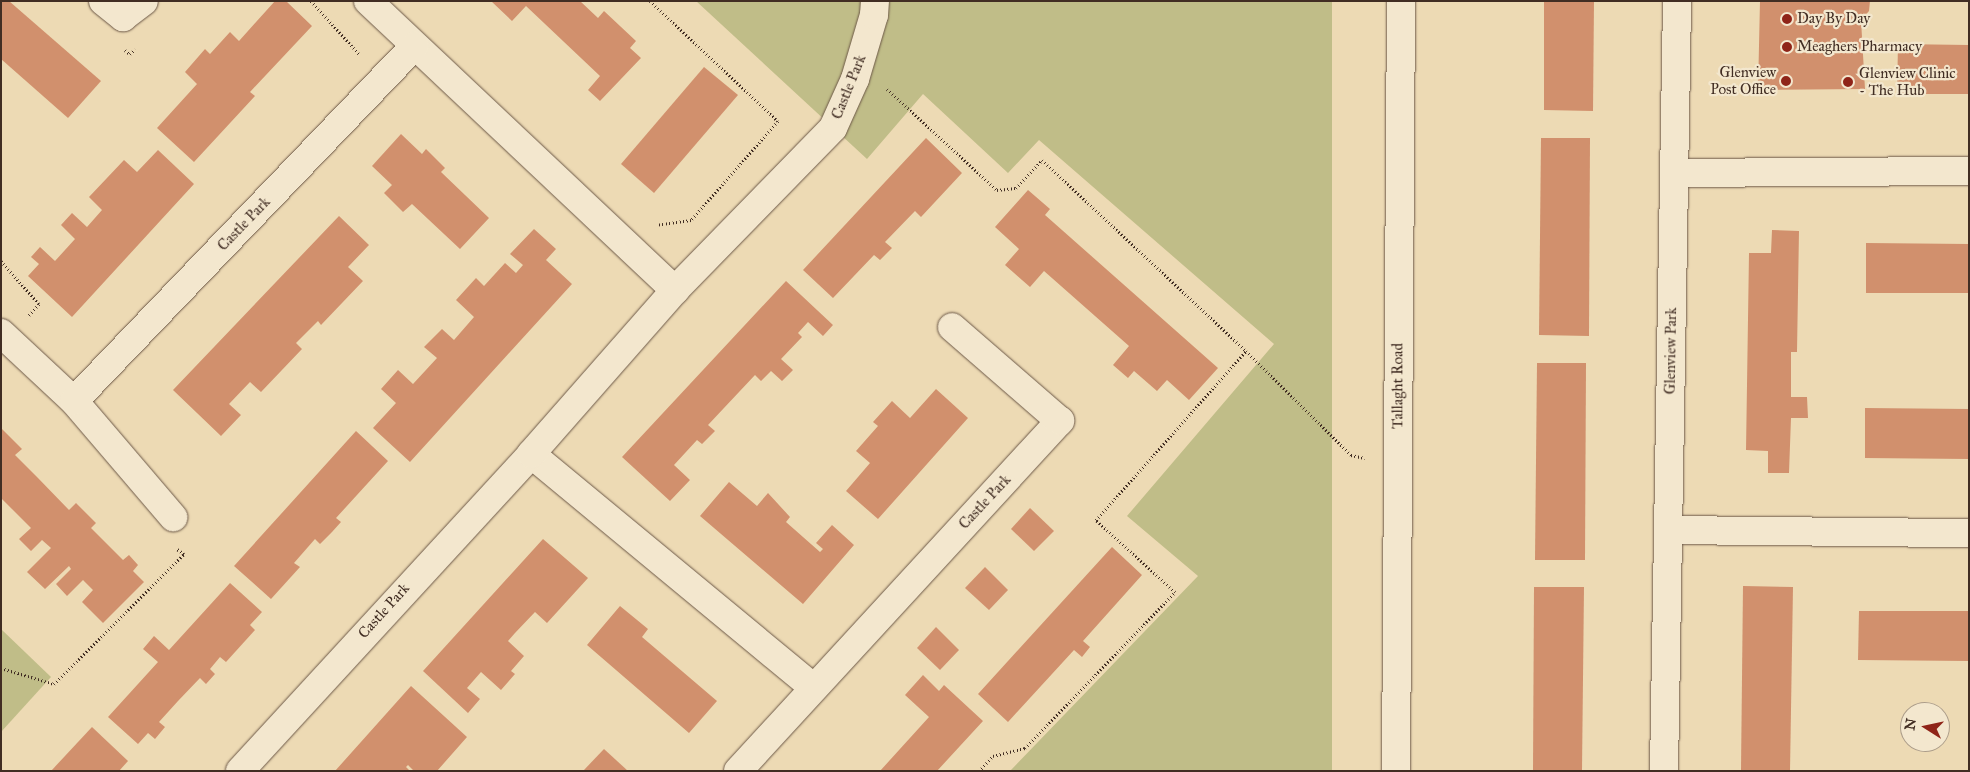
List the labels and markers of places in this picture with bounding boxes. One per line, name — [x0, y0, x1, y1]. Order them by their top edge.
place label: Day By Day — [1797, 10, 1870, 28]
marker: Day By Day — [1781, 13, 1793, 25]
place label: Meaghers Pharmacy — [1797, 38, 1922, 56]
marker: Meaghers Pharmacy — [1781, 41, 1793, 53]
place label: Glenview Post Office — [1710, 63, 1776, 98]
place label: Glenview Clinic - The Hub — [1859, 64, 1956, 99]
marker: Glenview Post Office — [1780, 75, 1792, 87]
marker: Glenview Clinic - The Hub — [1841, 75, 1855, 89]

